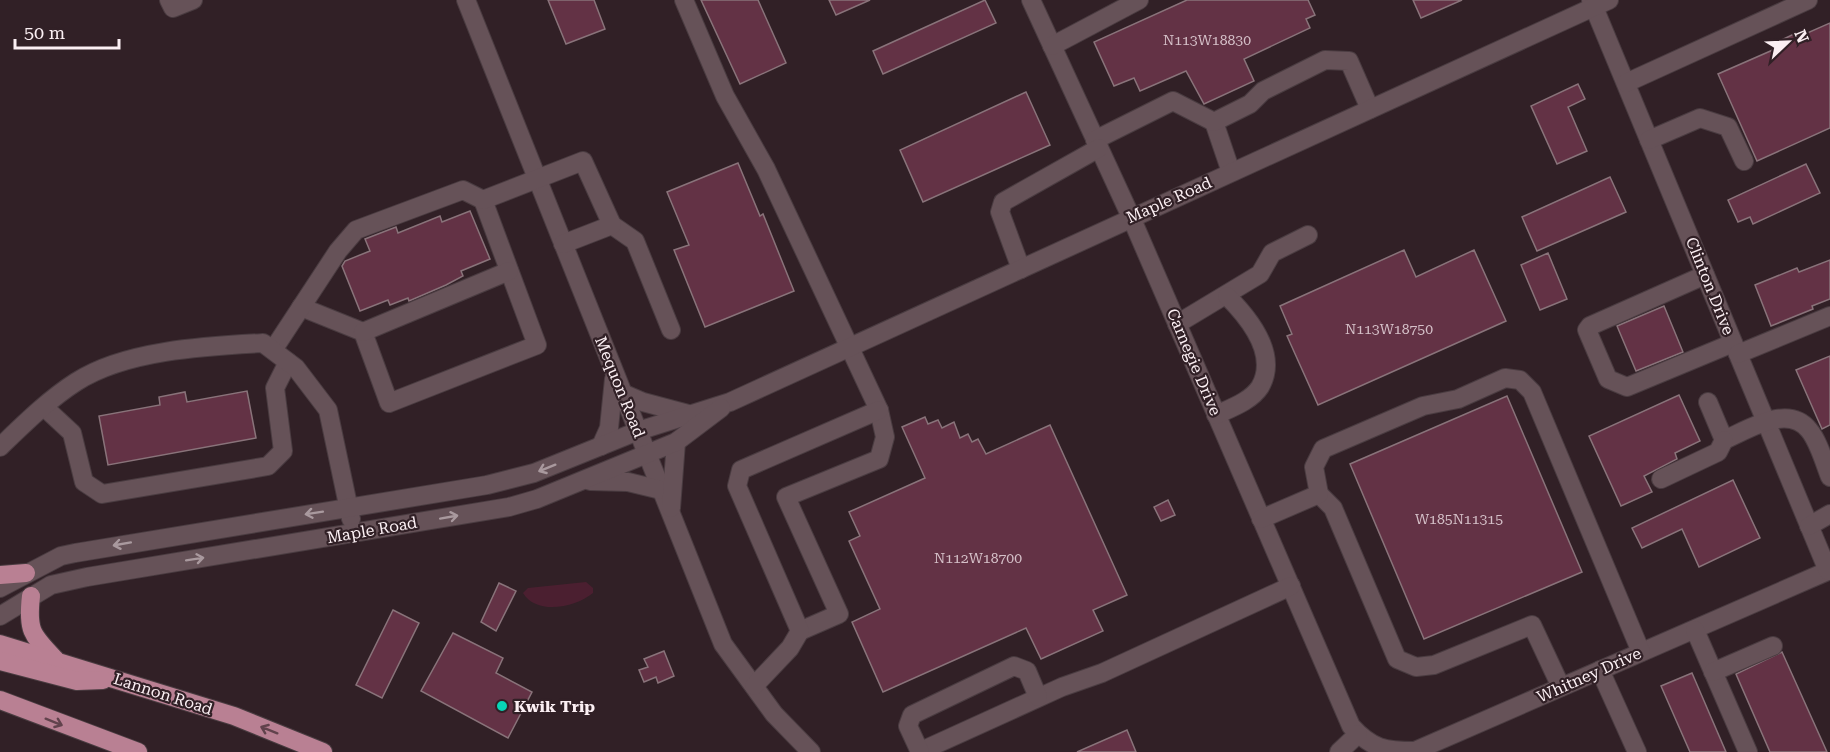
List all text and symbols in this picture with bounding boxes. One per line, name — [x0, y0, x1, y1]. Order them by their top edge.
scale bar — [15, 12, 118, 50]
north arrow — [1758, 12, 1818, 72]
text: 50 m — [24, 22, 65, 43]
text: N — [1790, 27, 1813, 46]
house number: N113W18830 — [1163, 32, 1251, 48]
street label: Maple Road — [1123, 173, 1215, 227]
street label: Clinton Drive — [1682, 234, 1738, 338]
street label: Carnegie Drive — [1163, 306, 1225, 419]
house number: N113W18750 — [1345, 321, 1433, 337]
street label: Mequon Road — [591, 334, 649, 440]
one-way arrow — [538, 463, 556, 474]
one-way arrow — [305, 508, 325, 519]
one-way arrow — [439, 511, 458, 522]
house number: W185N11315 — [1415, 511, 1503, 527]
street label: Maple Road — [325, 513, 419, 547]
one-way arrow — [113, 539, 132, 550]
house number: N112W18700 — [934, 550, 1022, 566]
one-way arrow — [184, 553, 204, 564]
street label: Whitney Drive — [1534, 643, 1644, 706]
street label: Lannon Road — [111, 669, 215, 719]
place label: Kwik Trip — [514, 697, 595, 716]
marker: Kwik Trip — [495, 699, 509, 713]
one-way arrow — [45, 717, 63, 728]
one-way arrow — [260, 724, 279, 735]

